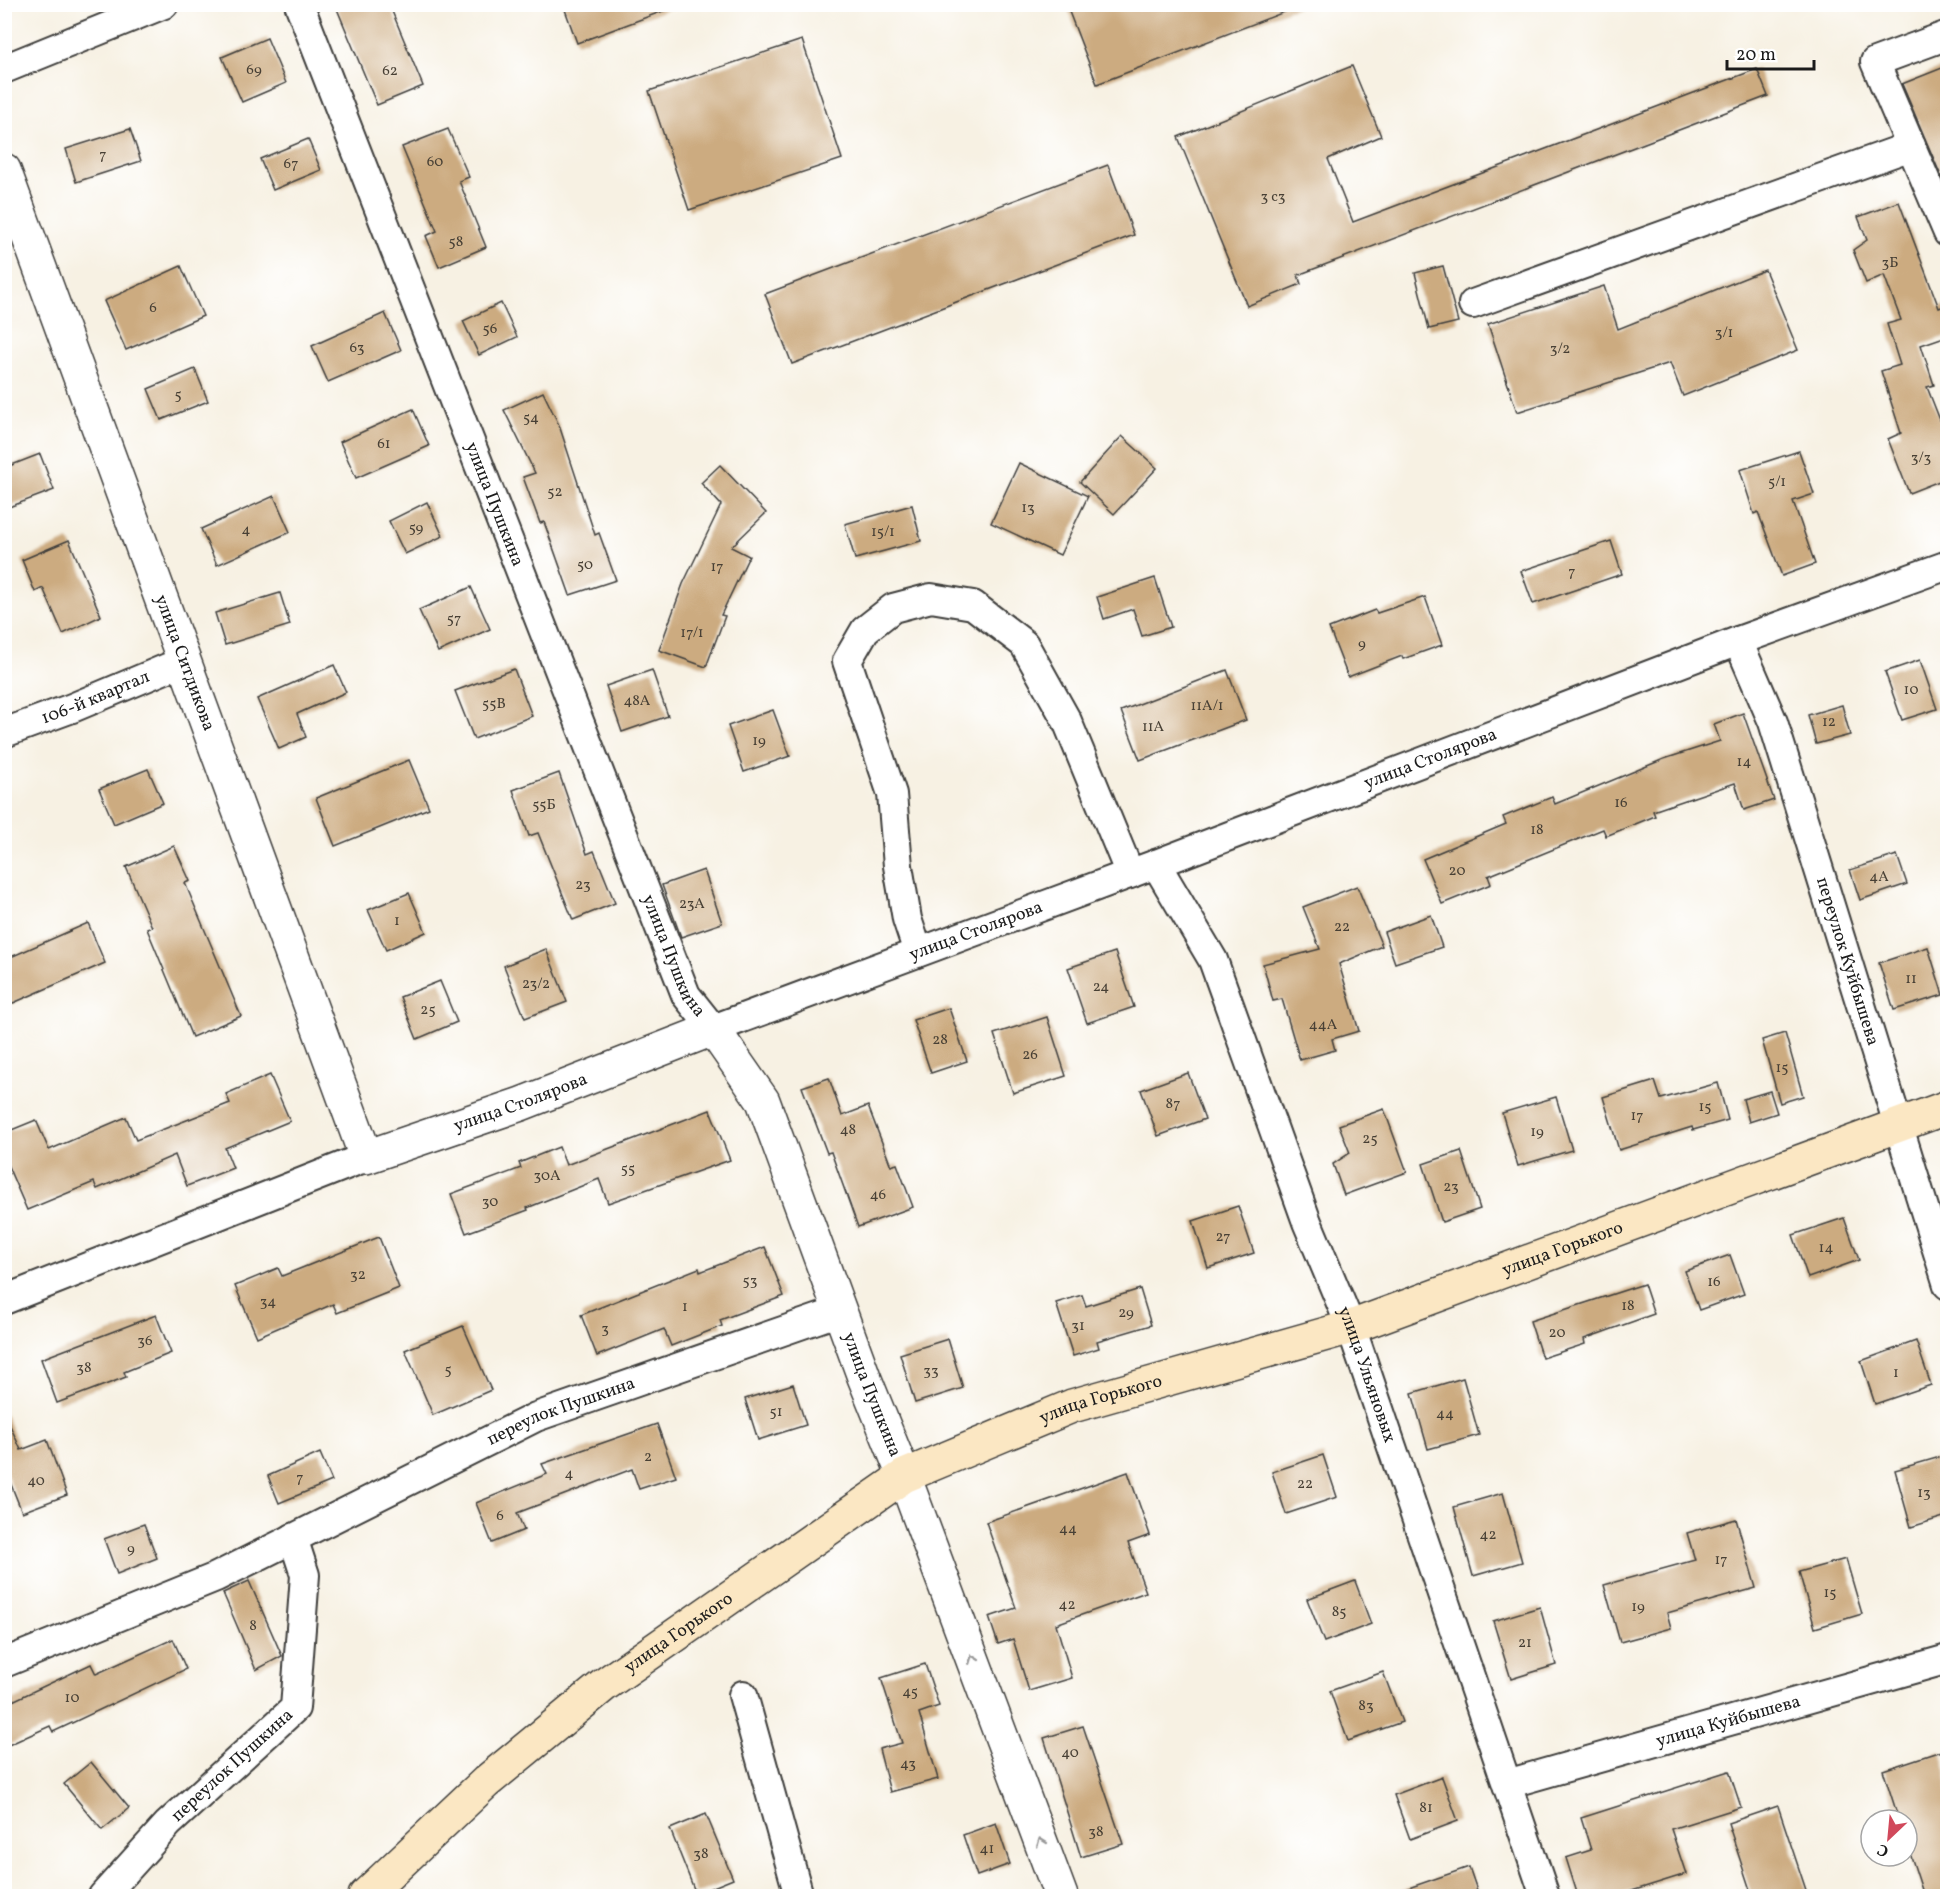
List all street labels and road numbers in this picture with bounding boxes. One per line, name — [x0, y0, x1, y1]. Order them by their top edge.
street label: улица Пушкина — [459, 438, 530, 570]
street label: улица Ситдикова — [148, 591, 221, 735]
street label: 106-й квартал — [38, 664, 154, 731]
street label: улица Столярова — [1360, 722, 1501, 796]
street label: переулок Куйбышева — [1810, 874, 1885, 1049]
street label: улица Пушкина — [636, 891, 711, 1022]
street label: улица Столярова — [906, 895, 1046, 967]
street label: улица Столярова — [450, 1067, 591, 1139]
street label: улица Горького — [1498, 1215, 1627, 1283]
street label: улица Ульяновых — [1331, 1302, 1402, 1446]
street label: улица Пушкина — [836, 1329, 907, 1461]
street label: улица Горького — [1036, 1369, 1165, 1431]
street label: переулок Пушкина — [483, 1371, 639, 1452]
street label: улица Горького — [619, 1586, 738, 1680]
street label: улица Куйбышева — [1653, 1689, 1804, 1754]
street label: переулок Пушкина — [166, 1703, 299, 1828]

